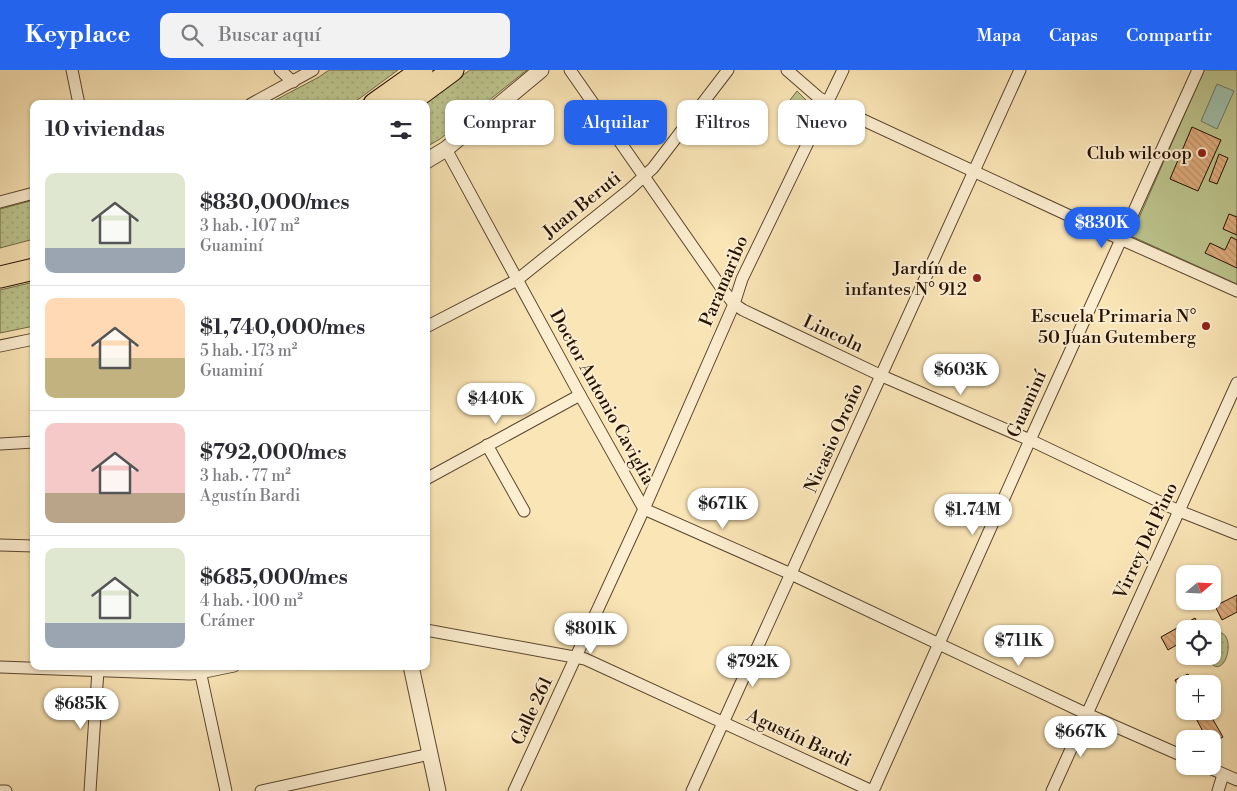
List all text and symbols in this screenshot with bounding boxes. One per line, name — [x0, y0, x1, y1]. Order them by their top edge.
search box — [160, 13, 510, 58]
text: Keyplace — [25, 20, 130, 50]
icon: search — [178, 21, 206, 49]
text: Buscar aquí — [218, 23, 321, 47]
text: Mapa — [977, 24, 1021, 47]
text: Capas — [1049, 24, 1098, 47]
text: Compartir — [1126, 24, 1212, 47]
chip: Comprar — [445, 100, 554, 145]
chip: Alquilar — [564, 100, 667, 145]
chip: Filtros — [677, 100, 768, 145]
chip: Nuevo — [778, 100, 865, 145]
icon: filters — [387, 116, 415, 144]
text: 10 viviendas — [45, 117, 165, 143]
place label: Club wilcoop — [1087, 142, 1192, 165]
marker: Club wilcoop — [1196, 147, 1208, 159]
street label: Juan Beruti — [537, 166, 626, 244]
text: $830,000/mes — [200, 190, 349, 216]
icon: home — [85, 193, 145, 253]
pin: $830K — [1067, 206, 1137, 249]
text: $830K — [1075, 213, 1129, 233]
text: 3 hab. · 107 m² — [200, 216, 300, 236]
street label: Paramaribo — [695, 232, 753, 330]
text: Guaminí — [200, 236, 263, 256]
place label: Jardín de infantes N° 912 — [845, 257, 967, 301]
marker: Jardín de infantes N° 912 — [971, 272, 983, 284]
street label: Doctor Antonio Caviglia — [544, 305, 660, 489]
place label: Escuela Primaria N° 50 Juan Gutemberg — [1031, 305, 1197, 349]
street label: Lincoln — [799, 310, 867, 358]
text: $1,740,000/mes — [200, 315, 365, 341]
icon: home — [85, 318, 145, 378]
marker: Escuela Primaria N° 50 Juan Gutemberg — [1200, 320, 1212, 332]
text: 5 hab. · 173 m² — [200, 341, 297, 361]
pin: $603K — [926, 354, 996, 396]
text: $603K — [934, 360, 988, 380]
text: Guaminí — [200, 361, 263, 381]
street label: Guaminí — [1002, 366, 1052, 441]
street label: Nicasio Oroño — [800, 380, 868, 496]
pin: $440K — [461, 382, 531, 425]
text: $440K — [468, 389, 524, 409]
text: $792,000/mes — [200, 440, 347, 466]
icon: home — [85, 443, 145, 503]
text: 3 hab. · 77 m² — [200, 466, 291, 486]
street label: Virrey Del Pino — [1108, 479, 1183, 604]
text: Agustín Bardi — [200, 486, 300, 506]
pin: $671K — [688, 488, 758, 530]
text: $671K — [698, 494, 748, 514]
pin: $1.74M — [932, 494, 1014, 536]
text: $1.74M — [945, 500, 1001, 520]
text: $685,000/mes — [200, 565, 348, 591]
north arrow — [1176, 565, 1221, 610]
map controls — [1176, 565, 1221, 775]
icon: home — [85, 568, 145, 628]
text: 4 hab. · 100 m² — [200, 591, 303, 611]
text: Crámer — [200, 611, 255, 631]
pin: $801K — [556, 612, 626, 655]
text: $801K — [565, 619, 617, 639]
button: locate — [1176, 620, 1221, 665]
pin: $711K — [984, 624, 1054, 667]
text: $711K — [995, 631, 1043, 651]
pin: $792K — [718, 646, 788, 688]
text: $792K — [727, 652, 779, 672]
street label: Calle 261 — [506, 673, 558, 749]
button: + — [1176, 675, 1221, 720]
pin: $685K — [46, 688, 116, 730]
text: $685K — [55, 694, 107, 714]
street label: Agustín Bardi — [742, 703, 855, 772]
pin: $667K — [1046, 716, 1116, 758]
text: $667K — [1055, 722, 1107, 742]
button: − — [1176, 730, 1221, 775]

